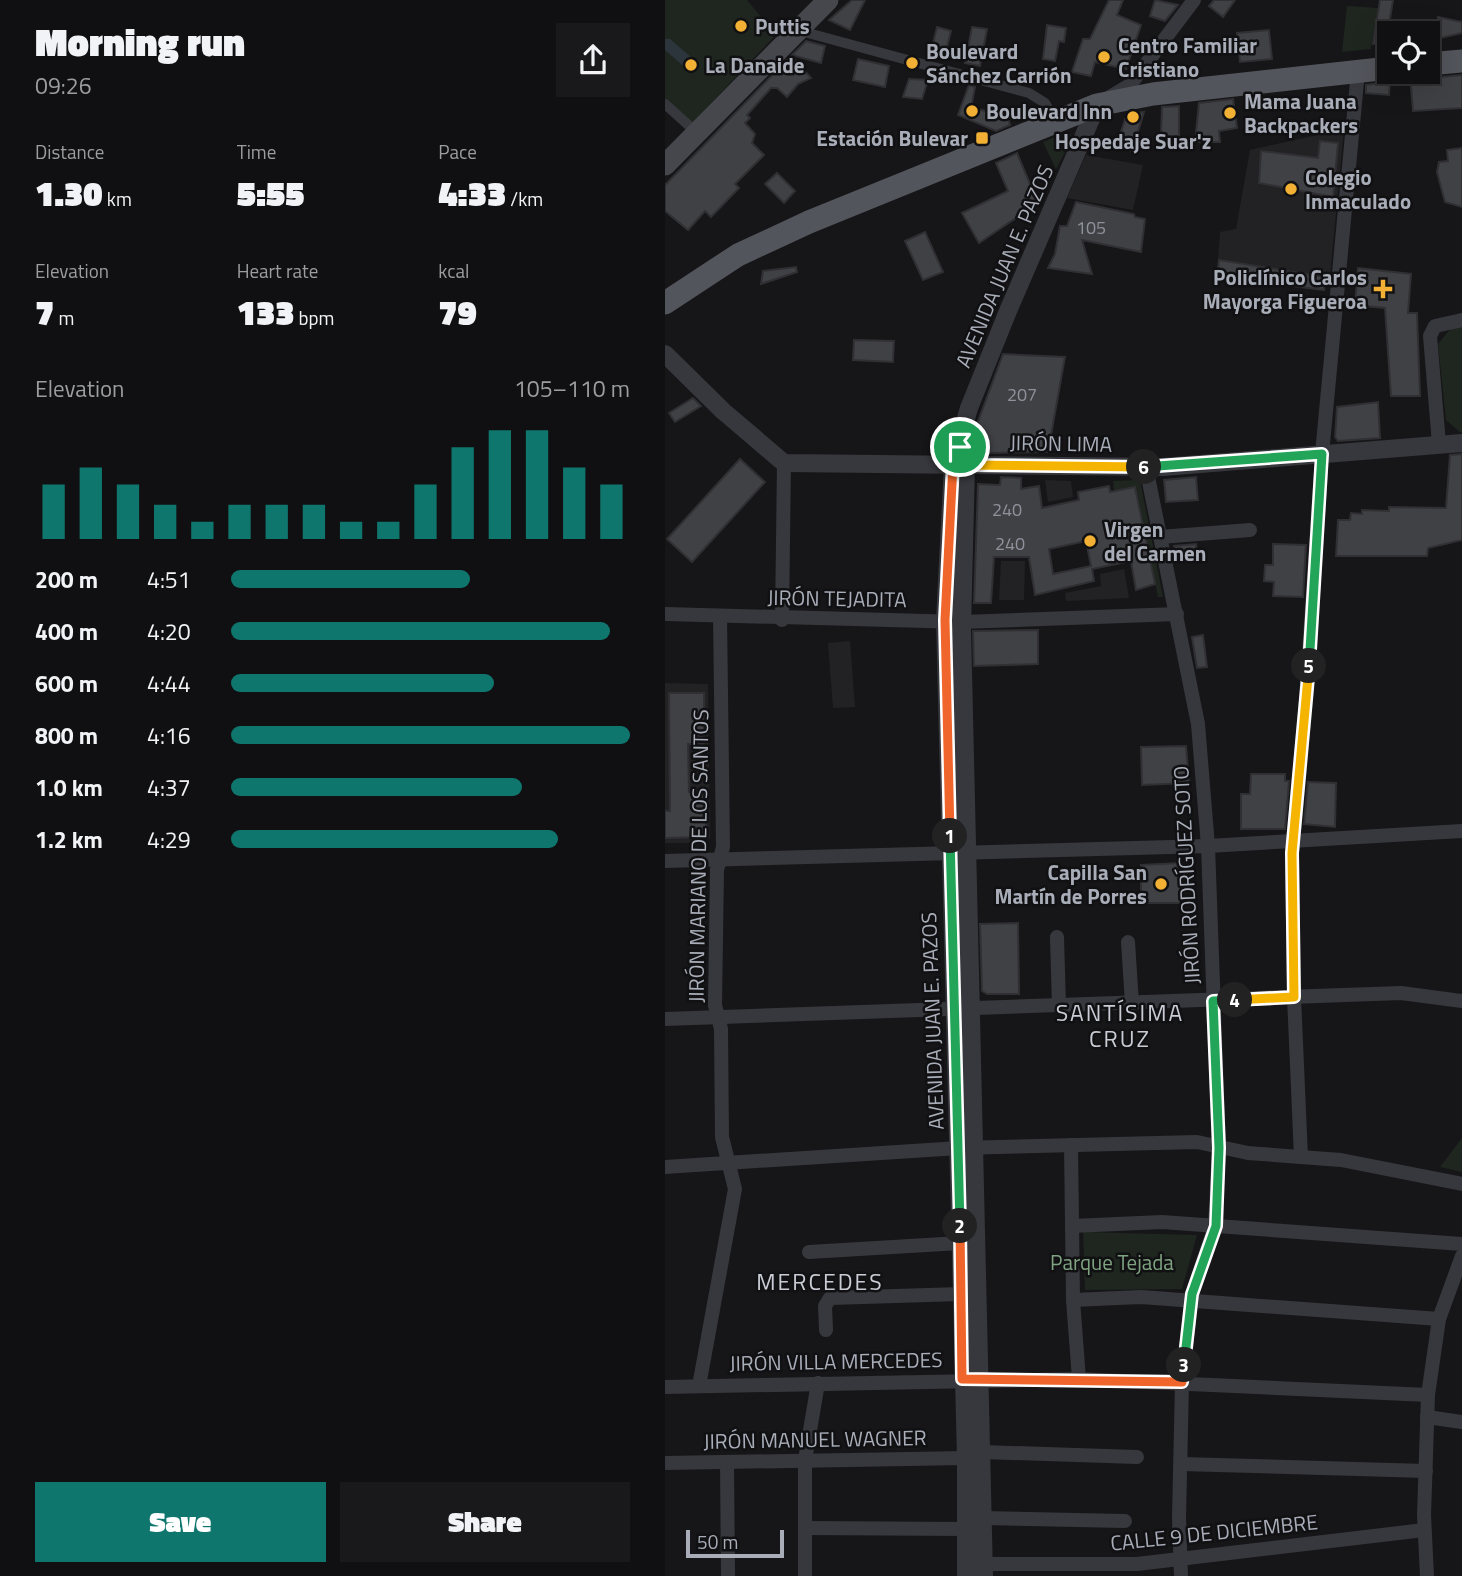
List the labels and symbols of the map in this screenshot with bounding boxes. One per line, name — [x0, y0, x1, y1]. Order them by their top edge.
place label: Puttis — [755, 10, 810, 42]
marker: Puttis — [733, 18, 749, 34]
place label: Centro Familiar Cristiano — [1118, 29, 1257, 85]
place label: Boulevard Sánchez Carrión — [926, 35, 1072, 91]
place label: La Danaide — [705, 49, 804, 81]
marker: Centro Familiar Cristiano — [1096, 49, 1112, 65]
marker: Boulevard Sánchez Carrión — [904, 55, 920, 71]
marker: La Danaide — [683, 57, 699, 73]
place label: Mama Juana Backpackers — [1244, 85, 1358, 141]
place label: Boulevard Inn — [986, 95, 1112, 127]
marker: Boulevard Inn — [964, 103, 980, 119]
marker: Mama Juana Backpackers — [1222, 105, 1238, 121]
marker: Hospedaje Suar'z — [1125, 109, 1141, 125]
place label: Estación Bulevar — [816, 122, 968, 154]
place label: Hospedaje Suar'z — [1055, 125, 1211, 157]
marker: Estación Bulevar — [974, 130, 990, 146]
street label: AVENIDA JUAN E. PAZOS — [947, 160, 1061, 372]
place label: Colegio Inmaculado — [1305, 161, 1411, 217]
marker: Colegio Inmaculado — [1283, 181, 1299, 197]
house number: 105 — [1076, 214, 1106, 241]
place label: Policlínico Carlos Mayorga Figueroa — [1203, 261, 1367, 317]
marker: Policlínico Carlos Mayorga Figueroa — [1373, 279, 1393, 299]
house number: 207 — [1007, 381, 1037, 408]
pin — [930, 417, 990, 477]
street label: JIRÓN LIMA — [1010, 426, 1113, 460]
pin: 6 — [1127, 449, 1161, 484]
house number: 240 — [992, 496, 1022, 523]
place label: Virgen del Carmen — [1104, 513, 1206, 569]
house number: 240 — [995, 530, 1025, 557]
marker: Virgen del Carmen — [1082, 533, 1098, 549]
street label: JIRÓN TEJADITA — [767, 581, 907, 615]
pin: 5 — [1291, 648, 1327, 684]
street label: JIRÓN MARIANO DE LOS SANTOS — [679, 709, 717, 1003]
street label: JIRÓN RODRÍGUEZ SOTO — [1164, 765, 1208, 985]
pin: 1 — [933, 818, 967, 854]
place label: Capilla San Martín de Porres — [994, 856, 1147, 912]
marker: Capilla San Martín de Porres — [1153, 876, 1169, 892]
street label: AVENIDA JUAN E. PAZOS — [912, 912, 952, 1130]
pin: 4 — [1217, 982, 1253, 1018]
district label: SANTÍSIMA CRUZ — [1056, 995, 1184, 1056]
pin: 2 — [943, 1208, 977, 1244]
park label: Parque Tejada — [1050, 1246, 1174, 1278]
district label: MERCEDES — [756, 1264, 884, 1299]
street label: JIRÓN VILLA MERCEDES — [729, 1343, 943, 1379]
pin: 3 — [1167, 1348, 1201, 1382]
street label: JIRÓN MANUEL WAGNER — [703, 1421, 927, 1457]
street label: CALLE 9 DE DICIEMBRE — [1109, 1505, 1319, 1559]
scale bar — [686, 1527, 784, 1559]

